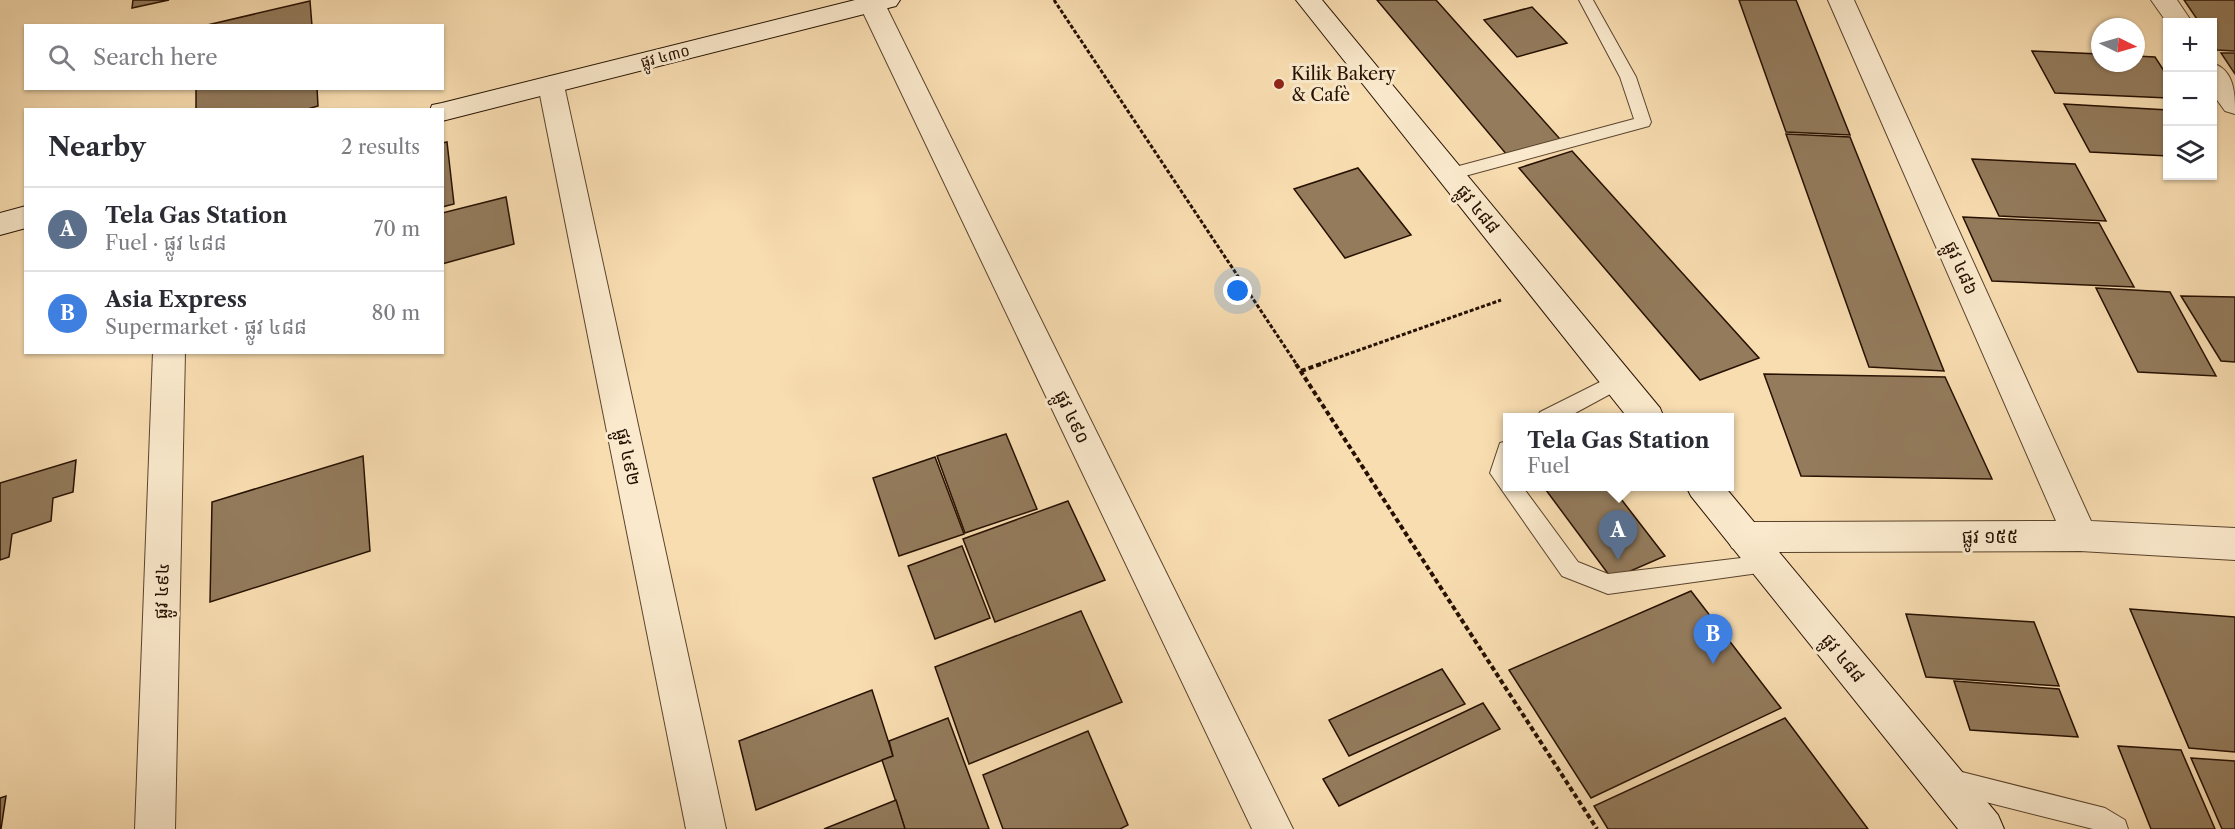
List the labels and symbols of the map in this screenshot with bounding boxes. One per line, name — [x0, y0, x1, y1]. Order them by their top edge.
north arrow — [2091, 18, 2145, 72]
street label: ផ្លូវ ៤៣០ — [638, 41, 693, 76]
place label: Kilik Bakery & Cafè — [1291, 63, 1397, 106]
marker: Kilik Bakery & Cafè — [1272, 77, 1286, 91]
street label: ផ្លូវ ៤៨៨ — [1448, 180, 1504, 241]
street label: ផ្លូវ ៤៨៦ — [1935, 238, 1983, 300]
your location — [1223, 276, 1252, 305]
street label: ផ្លូវ ៤៩០ — [1045, 387, 1094, 449]
street label: ផ្លូវ ៤៩២ — [606, 426, 645, 489]
pin: A — [1598, 510, 1638, 560]
street label: ផ្លូវ ១៥៥ — [1962, 526, 2018, 553]
street label: ផ្លូវ ៤៩៤ — [150, 562, 179, 620]
pin: B — [1694, 614, 1732, 664]
street label: ផ្លូវ ៤៨៨ — [1813, 629, 1869, 690]

